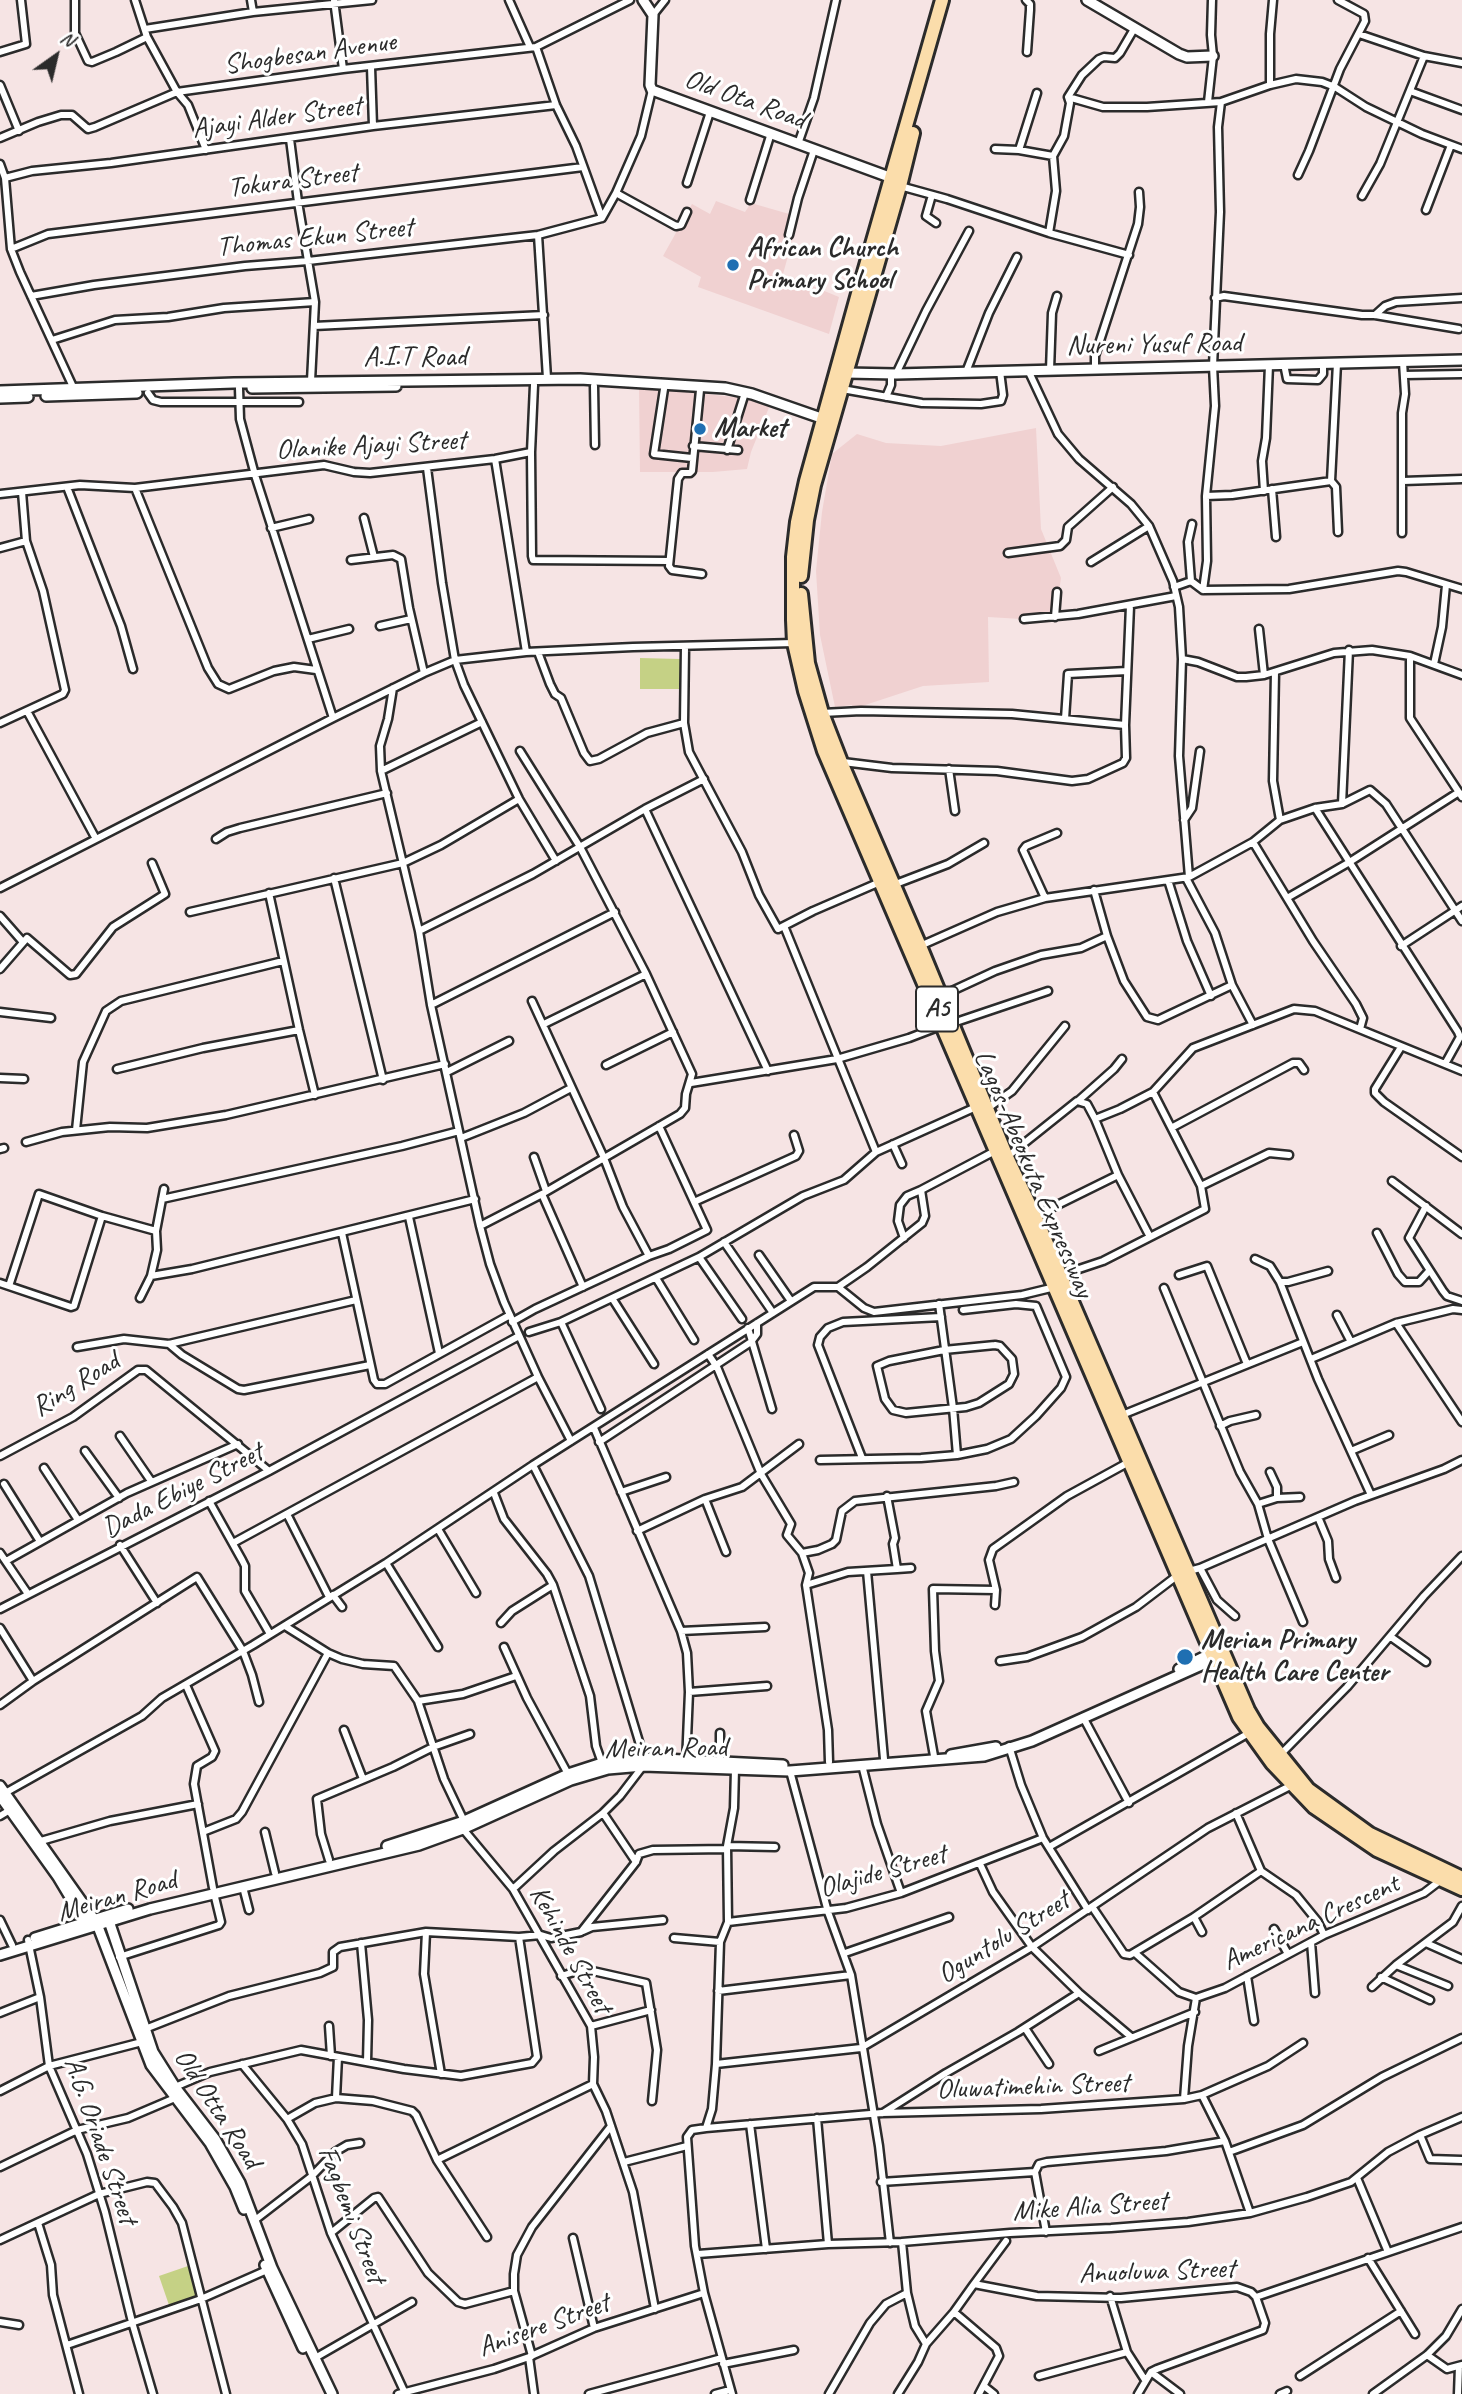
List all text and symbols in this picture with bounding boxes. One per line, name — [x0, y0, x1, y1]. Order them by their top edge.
north arrow — [21, 21, 91, 91]
text: N — [56, 25, 79, 52]
street label: Shogbesan Avenue — [222, 25, 398, 83]
street label: Old Ota Road — [680, 63, 810, 137]
street label: Ajayi Alder Street — [190, 89, 364, 147]
street label: Tokura Street — [226, 156, 360, 206]
street label: Thomas Ekun Street — [215, 211, 415, 265]
place label: African Church Primary School — [747, 232, 898, 298]
marker: African Church Primary School — [725, 257, 741, 273]
street label: Nureni Yusuf Road — [1066, 327, 1242, 363]
street label: A.I.T Road — [364, 341, 466, 375]
place label: Market — [714, 412, 786, 446]
marker: Market — [692, 421, 708, 437]
street label: Olanike Ajayi Street — [275, 424, 467, 468]
road number: A5 — [916, 986, 958, 1032]
street label: Lagos-Abeokuta Expressway — [966, 1045, 1100, 1303]
street label: Ring Road — [26, 1345, 126, 1425]
street label: Dada Ebiye Street — [97, 1436, 269, 1546]
place label: Merian Primary Health Care Center — [1201, 1624, 1388, 1690]
marker: Merian Primary Health Care Center — [1175, 1647, 1195, 1667]
street label: Meiran Road — [605, 1731, 727, 1767]
street label: Olajide Street — [816, 1838, 950, 1906]
street label: Meiran Road — [54, 1864, 180, 1930]
street label: Americana Crescent — [1217, 1867, 1405, 1979]
street label: Kehinde Street — [521, 1880, 619, 2020]
street label: Oguntolu Street — [932, 1884, 1076, 1992]
street label: Old Otta Road — [166, 2043, 268, 2175]
street label: A.G. Oriade Street — [56, 2053, 144, 2229]
street label: Oluwatimehin Street — [936, 2067, 1130, 2107]
street label: Fagbemi Street — [310, 2142, 392, 2288]
street label: Mike Alia Street — [1012, 2185, 1168, 2229]
street label: Anuoluwa Street — [1079, 2252, 1235, 2292]
street label: Anisere Street — [474, 2287, 614, 2365]

